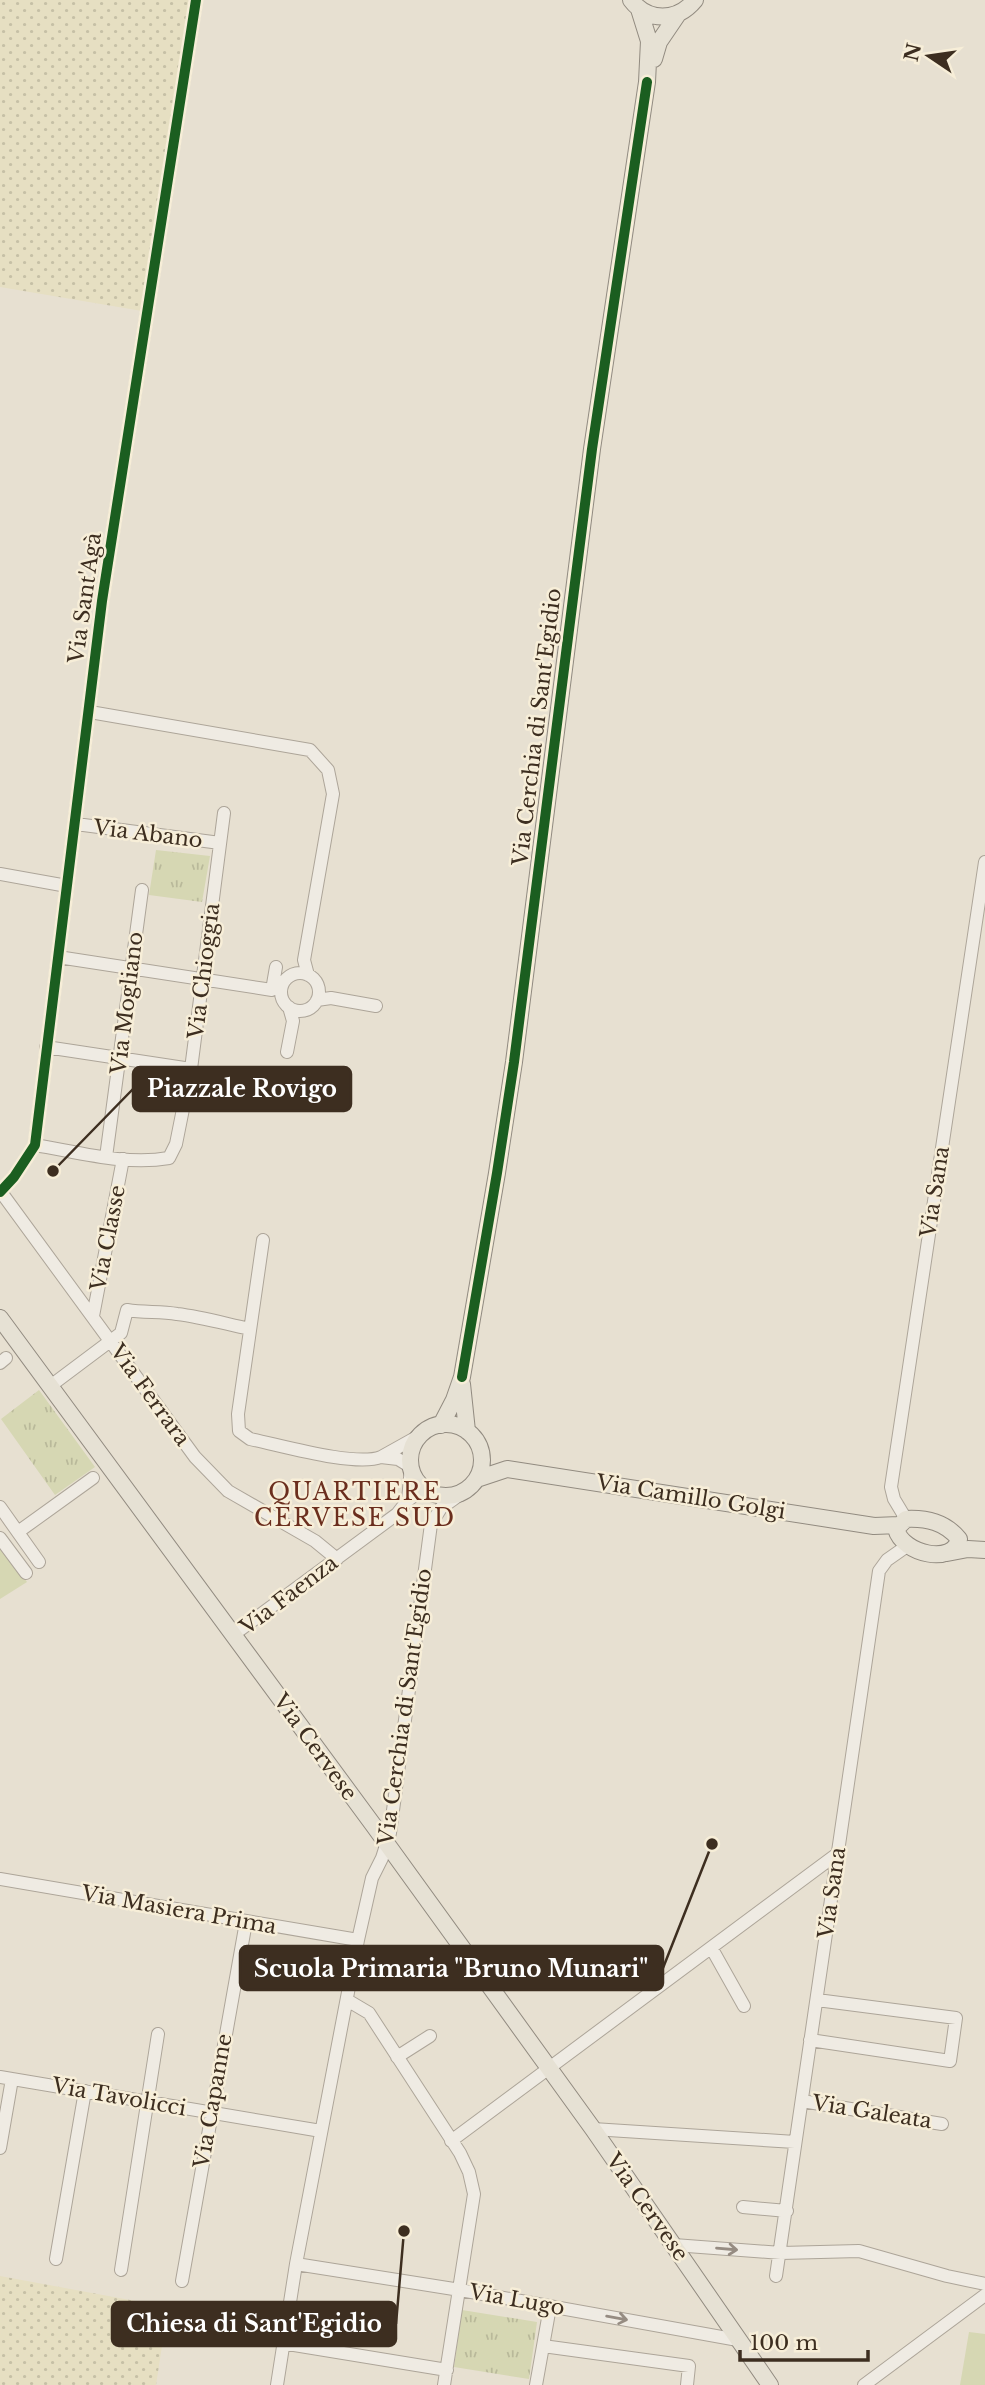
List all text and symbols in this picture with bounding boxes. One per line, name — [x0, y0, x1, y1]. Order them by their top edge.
north arrow — [894, 21, 964, 91]
text: N — [900, 41, 926, 64]
street label: Via Sant'Agà — [63, 531, 107, 666]
street label: Via Cerchia di Sant'Egidio — [507, 587, 567, 868]
street label: Via Abano — [91, 814, 204, 854]
street label: Via Chioggia — [183, 901, 225, 1042]
street label: Via Mogliano — [105, 930, 149, 1077]
callout: Piazzale Rovigo — [133, 1067, 351, 1111]
text: Piazzale Rovigo — [147, 1075, 337, 1103]
street label: Via Sana — [915, 1144, 955, 1241]
street label: Via Classe — [85, 1183, 131, 1294]
street label: Via Ferrara — [104, 1338, 196, 1451]
street label: Via Camillo Golgi — [594, 1469, 787, 1525]
district label: QUARTIERE CERVESE SUD — [254, 1478, 456, 1532]
street label: Via Faenza — [234, 1550, 343, 1641]
street label: Via Cerchia di Sant'Egidio — [373, 1567, 437, 1848]
street label: Via Cervese — [267, 1688, 362, 1805]
street label: Via Sana — [813, 1845, 851, 1941]
street label: Via Masiera Prima — [79, 1880, 279, 1940]
callout: Scuola Primaria "Bruno Munari" — [240, 1946, 663, 1990]
text: Scuola Primaria "Bruno Munari" — [254, 1955, 648, 1983]
street label: Via Capanne — [188, 2032, 238, 2171]
street label: Via Tavolicci — [49, 2072, 188, 2122]
street label: Via Galeata — [809, 2090, 934, 2134]
street label: Via Cervese — [600, 2147, 694, 2266]
one-way arrow — [715, 2243, 738, 2256]
street label: Via Lugo — [466, 2279, 567, 2321]
callout: Chiesa di Sant'Egidio — [112, 2302, 396, 2346]
text: Chiesa di Sant'Egidio — [126, 2310, 382, 2338]
one-way arrow — [605, 2312, 628, 2325]
scale bar — [740, 2318, 868, 2362]
text: 100 m — [750, 2330, 818, 2356]

